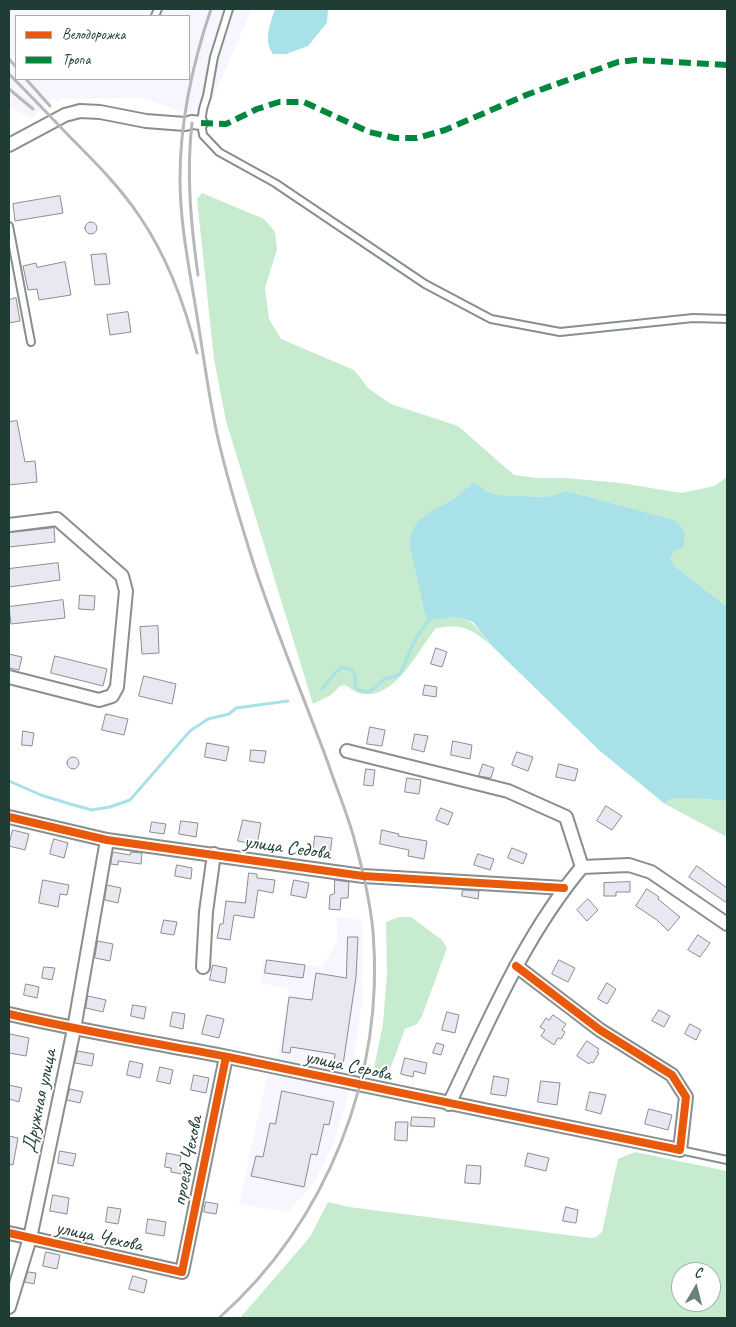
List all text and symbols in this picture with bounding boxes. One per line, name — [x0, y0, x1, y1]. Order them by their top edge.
legend — [15, 15, 190, 80]
text: Велодорожка — [62, 25, 125, 44]
text: Тропа — [62, 50, 90, 69]
street label: улица Седова — [242, 830, 332, 866]
street label: улица Серова — [302, 1045, 394, 1087]
street label: Дружная улица — [17, 1047, 63, 1155]
street label: проезд Чехова — [168, 1114, 208, 1208]
street label: улица Чехова — [53, 1216, 145, 1258]
north arrow — [671, 1262, 721, 1312]
text: С — [693, 1264, 703, 1282]

